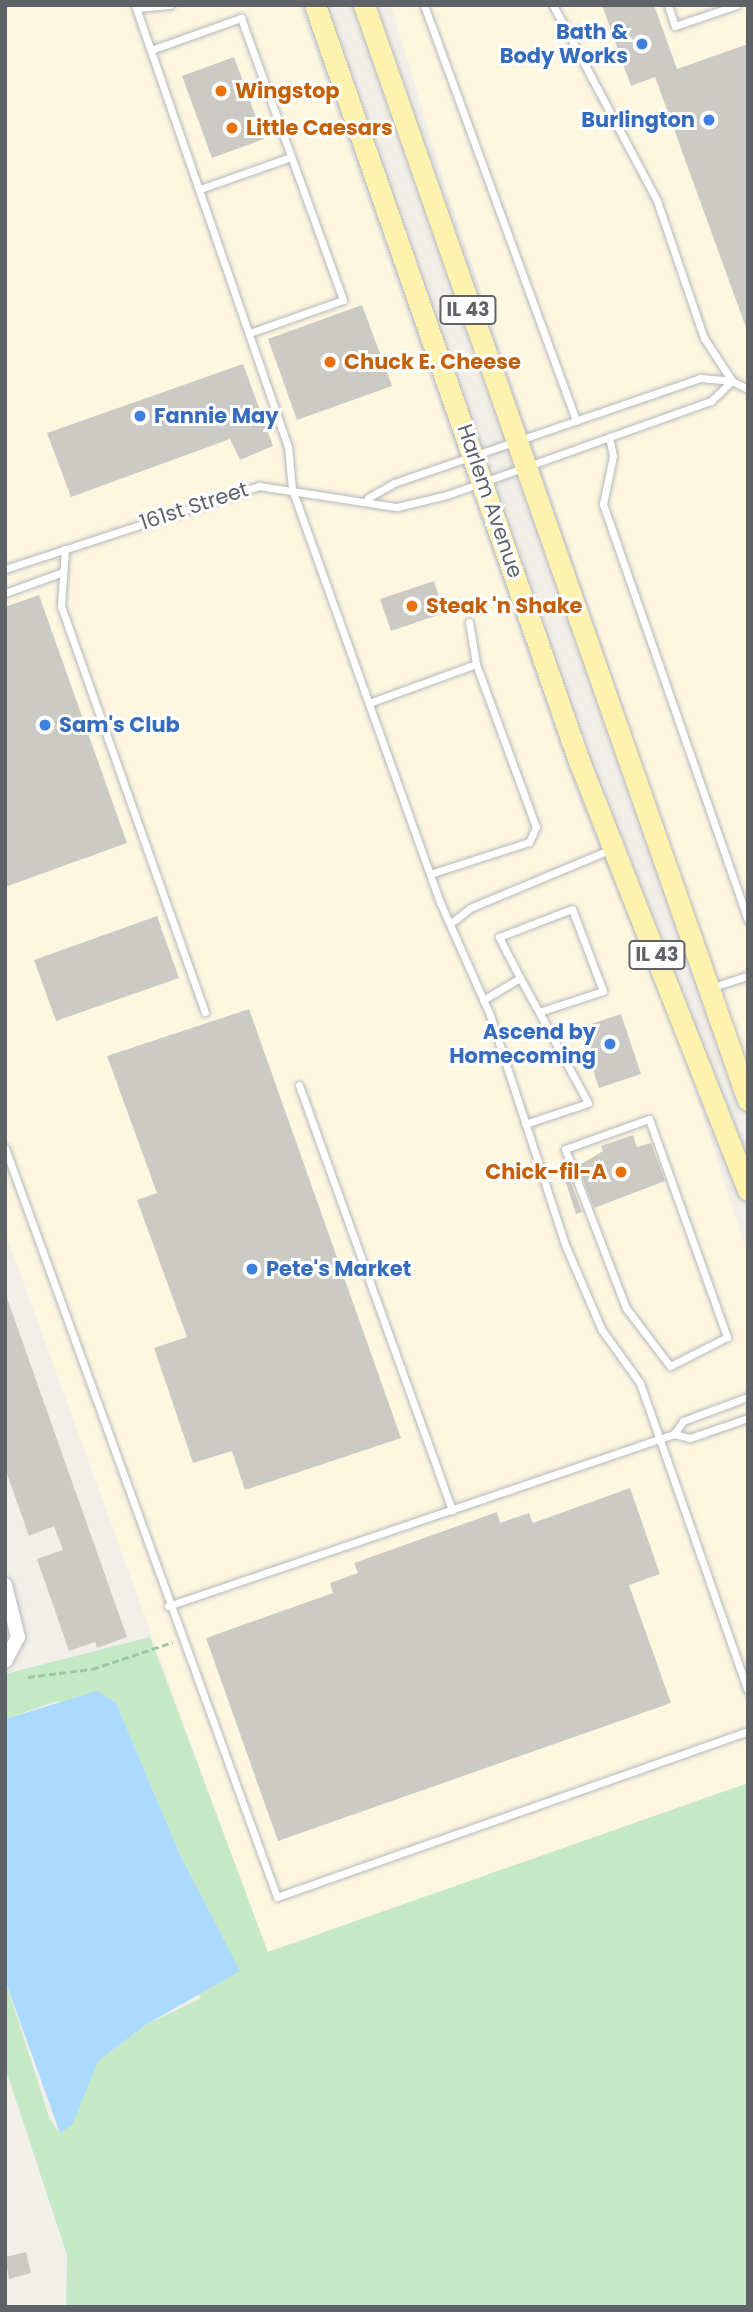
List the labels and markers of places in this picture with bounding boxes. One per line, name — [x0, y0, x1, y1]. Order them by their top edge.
place label: Bath & Body Works — [500, 19, 628, 69]
marker: Bath & Body Works — [634, 36, 650, 52]
place label: Wingstop — [235, 78, 340, 104]
marker: Wingstop — [213, 83, 229, 99]
place label: Burlington — [581, 107, 695, 133]
marker: Burlington — [701, 112, 717, 128]
place label: Little Caesars — [246, 115, 393, 141]
marker: Little Caesars — [224, 120, 240, 136]
place label: Chuck E. Cheese — [344, 349, 521, 375]
marker: Chuck E. Cheese — [322, 354, 338, 370]
place label: Fannie May — [154, 403, 278, 429]
marker: Fannie May — [132, 408, 148, 424]
place label: Steak 'n Shake — [426, 593, 583, 619]
marker: Steak 'n Shake — [404, 598, 420, 614]
place label: Sam's Club — [59, 712, 180, 738]
marker: Sam's Club — [37, 717, 53, 733]
place label: Ascend by Homecoming — [449, 1019, 596, 1069]
marker: Ascend by Homecoming — [602, 1036, 618, 1052]
place label: Chick-fil-A — [485, 1159, 607, 1185]
marker: Chick-fil-A — [613, 1164, 629, 1180]
place label: Pete's Market — [266, 1256, 411, 1282]
marker: Pete's Market — [244, 1261, 260, 1277]

